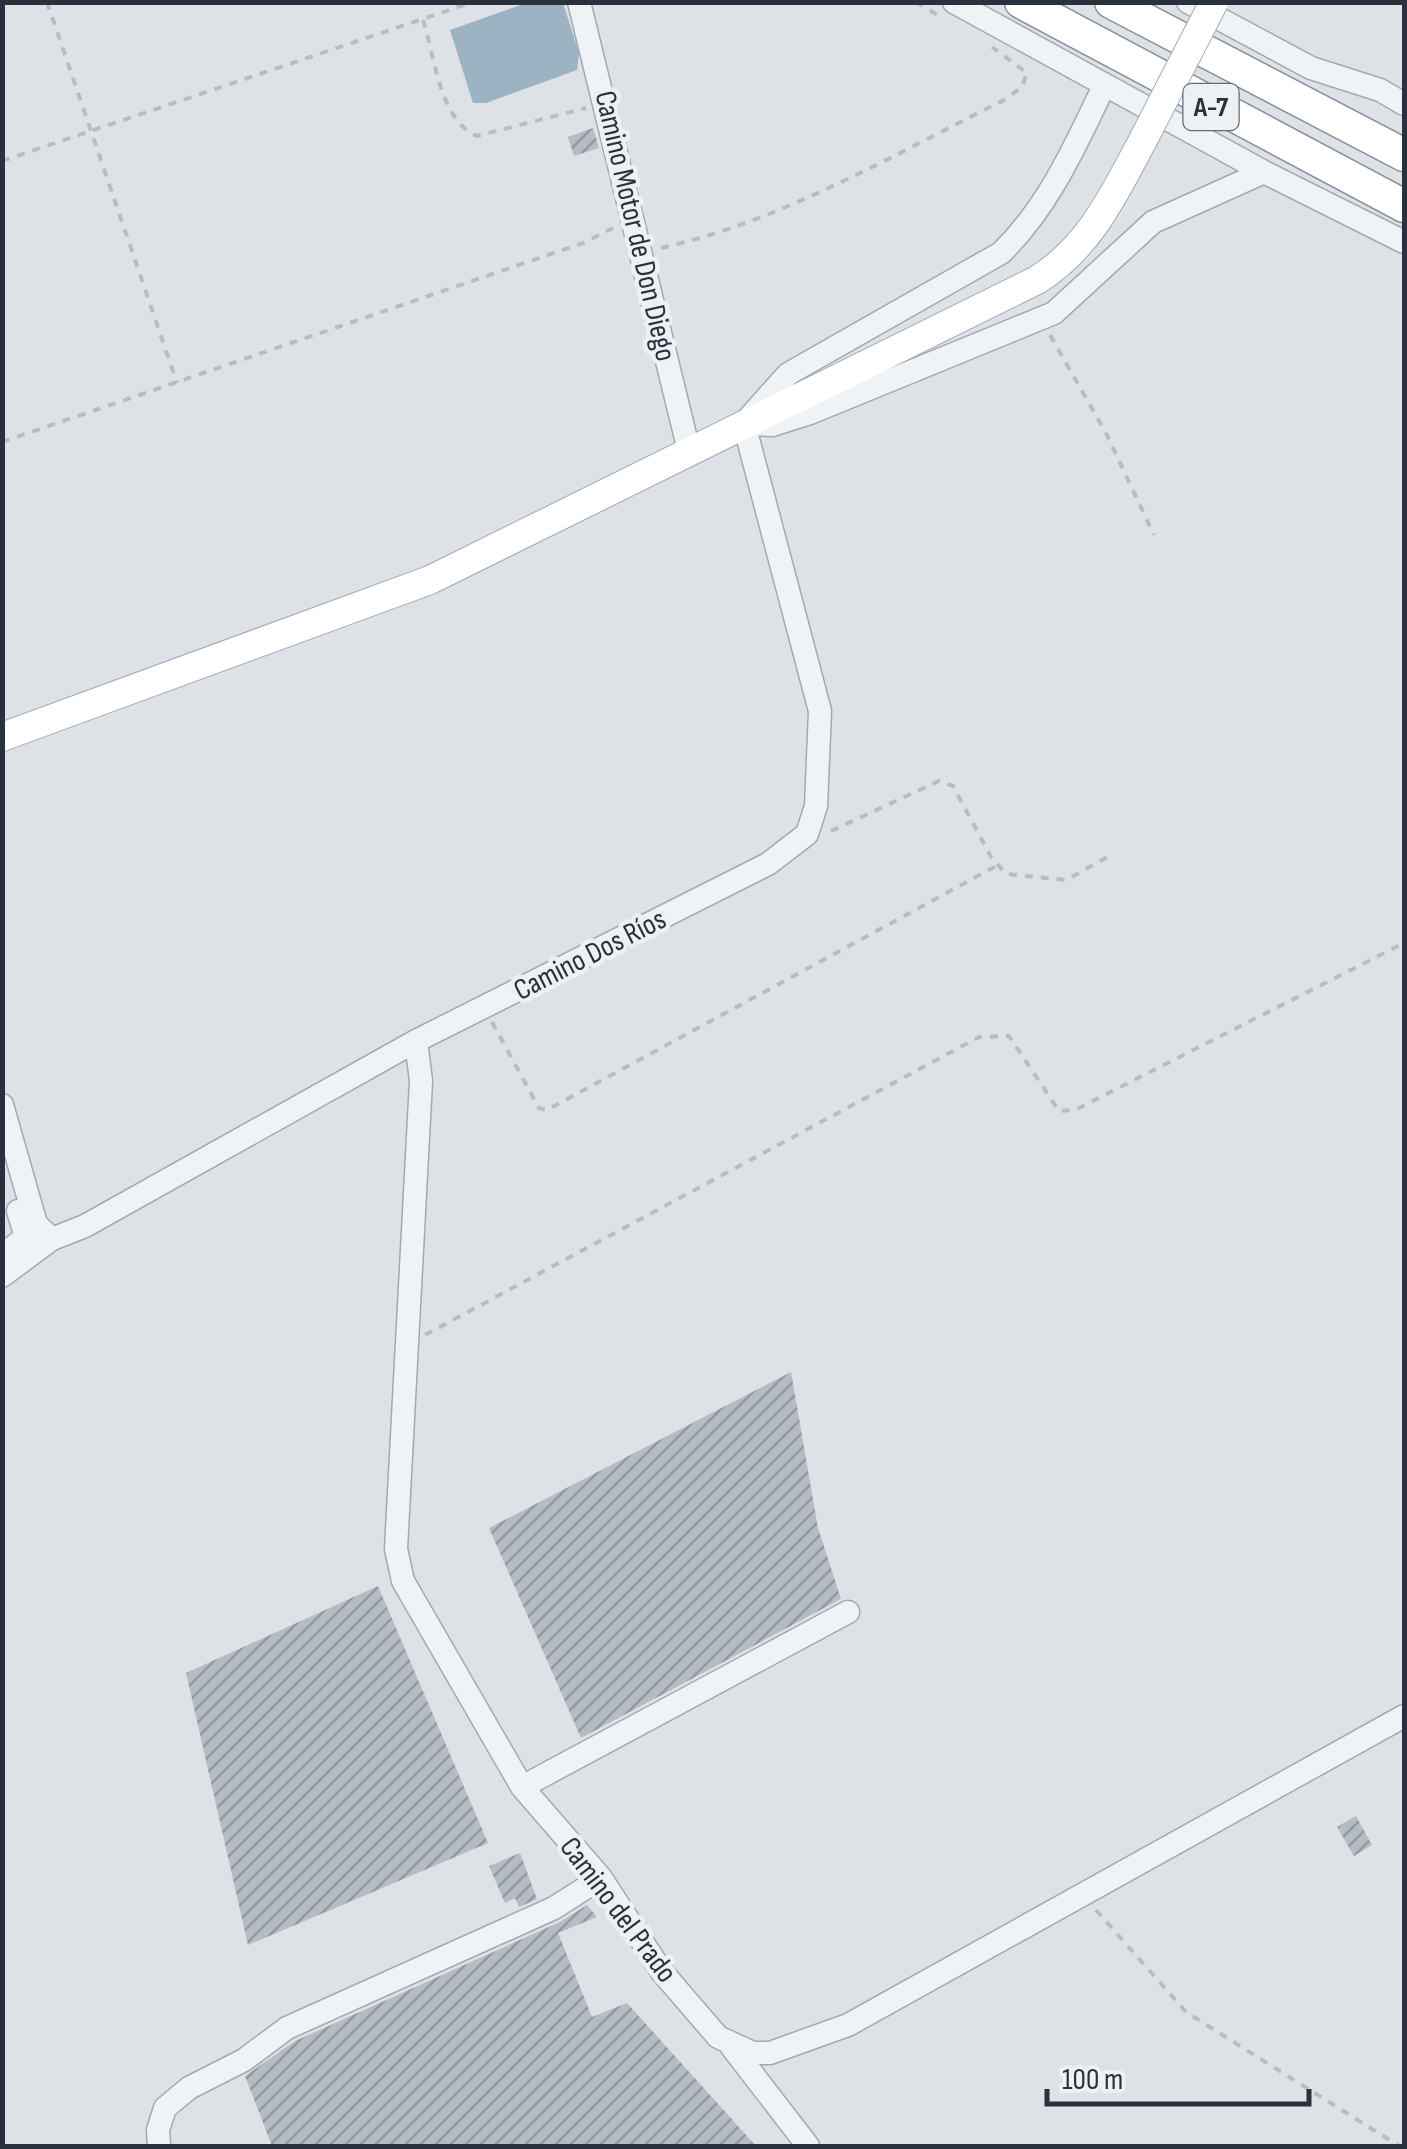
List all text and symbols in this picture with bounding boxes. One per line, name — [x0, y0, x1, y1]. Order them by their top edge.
road number: A-7 — [1184, 84, 1238, 130]
street label: Camino Motor de Don Diego — [586, 87, 684, 365]
street label: Camino Dos Ríos — [508, 901, 672, 1009]
street label: Camino del Prado — [552, 1830, 684, 1990]
scale bar — [1047, 2044, 1310, 2106]
text: 100 m — [1062, 2062, 1123, 2098]

